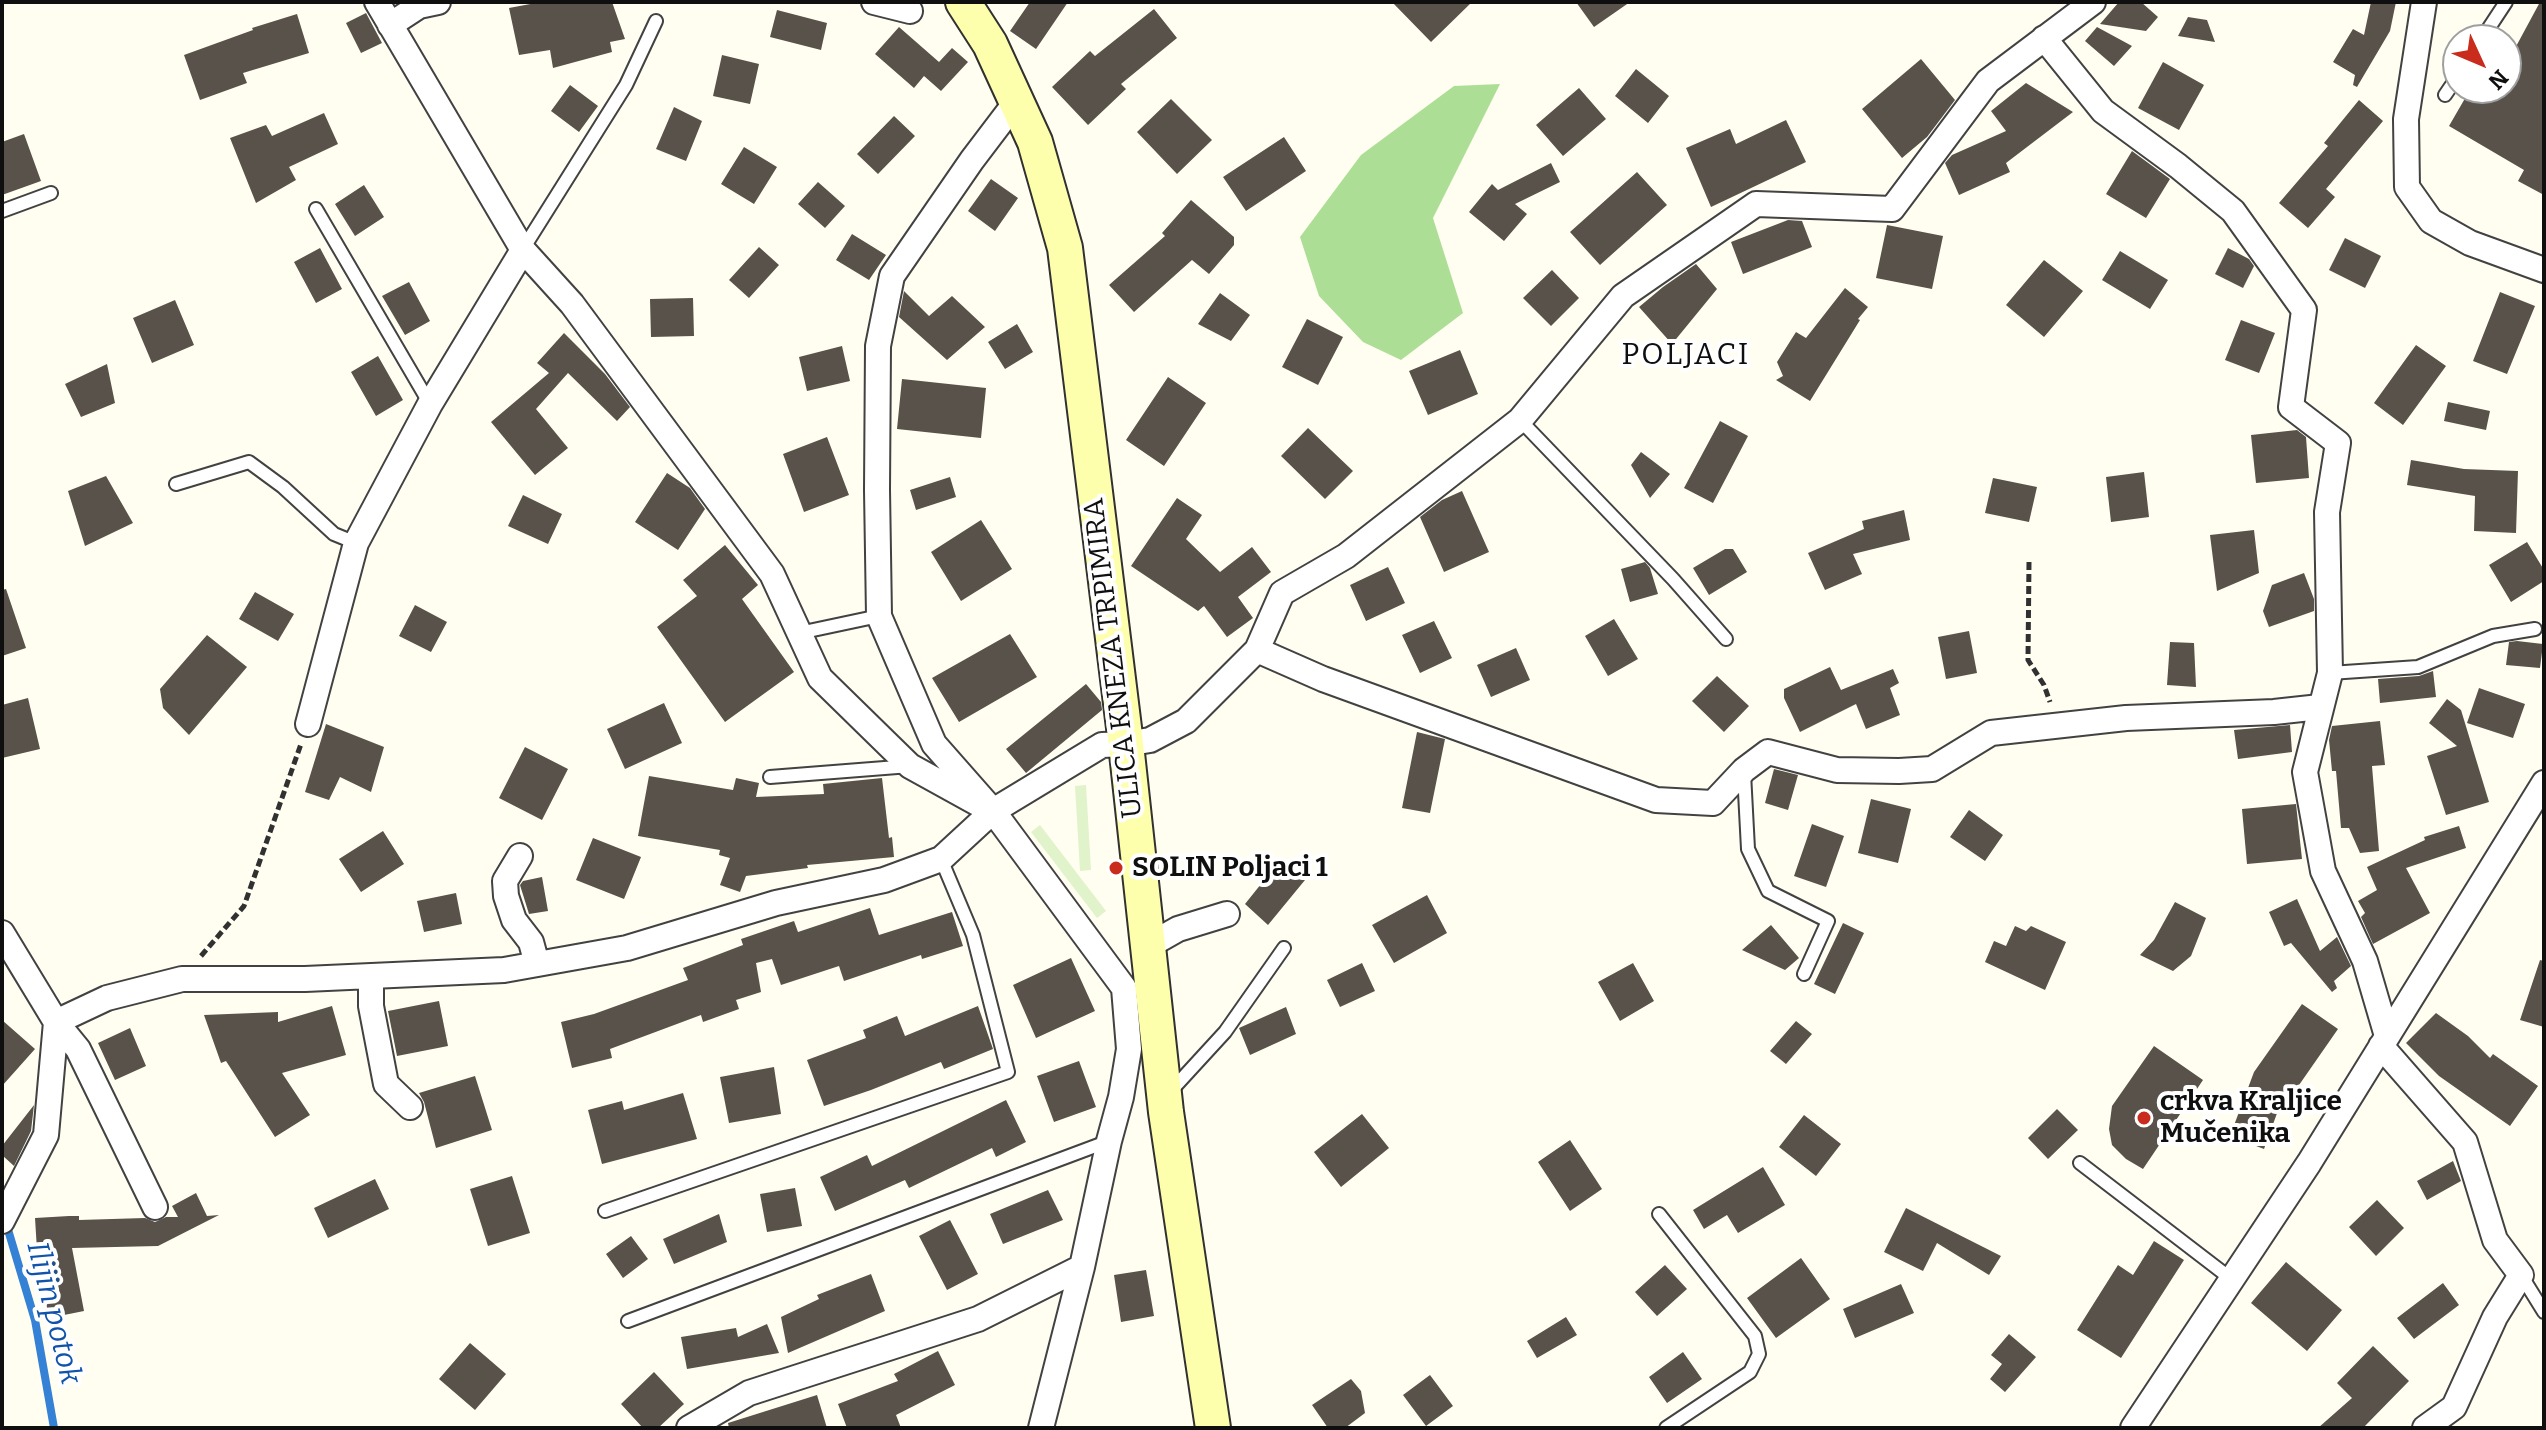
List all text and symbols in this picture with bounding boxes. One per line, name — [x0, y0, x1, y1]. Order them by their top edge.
north arrow — [2442, 24, 2522, 104]
text: N — [2483, 64, 2514, 95]
district label: POLJACI — [1622, 338, 1750, 374]
street label: ULICA KNEZA TRPIMIRA — [1078, 496, 1150, 820]
place label: SOLIN Poljaci 1 — [1132, 851, 1328, 885]
marker: SOLIN Poljaci 1 — [1107, 859, 1125, 877]
place label: crkva Kraljice Mučenika — [2160, 1085, 2342, 1151]
marker: crkva Kraljice Mučenika — [2135, 1109, 2153, 1127]
water label: Ilijin potok — [18, 1238, 88, 1388]

